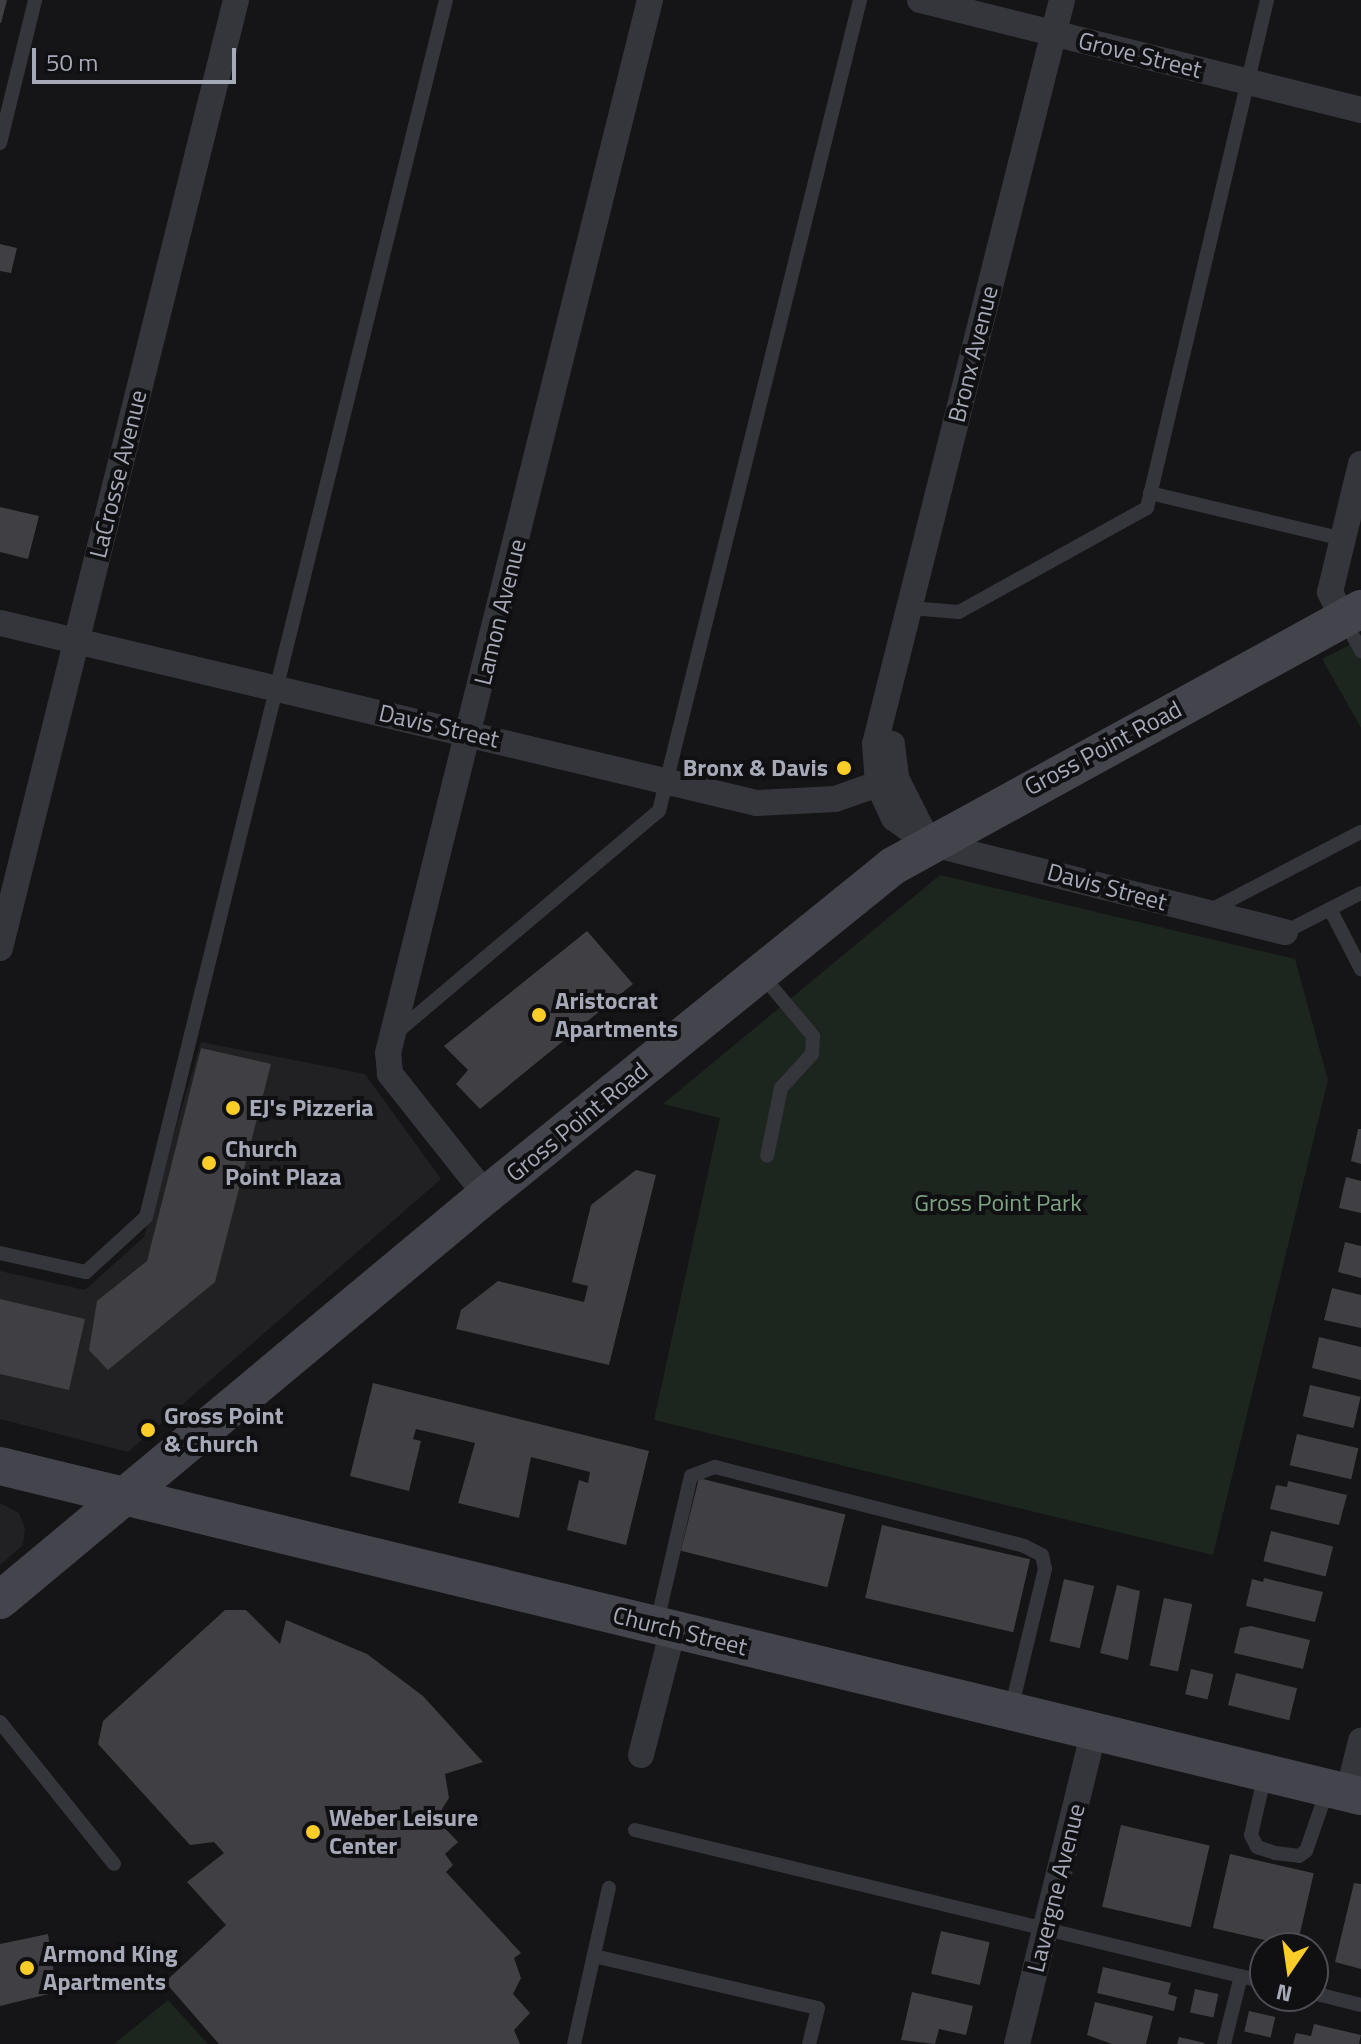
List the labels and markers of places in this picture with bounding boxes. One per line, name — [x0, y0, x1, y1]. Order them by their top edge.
place label: Bronx & Davis — [683, 754, 828, 782]
marker: Bronx & Davis — [835, 759, 853, 777]
place label: Aristocrat Apartments — [555, 987, 678, 1043]
marker: Aristocrat Apartments — [530, 1006, 548, 1024]
place label: EJ's Pizzeria — [249, 1094, 374, 1122]
marker: EJ's Pizzeria — [224, 1099, 242, 1117]
place label: Church Point Plaza — [225, 1135, 341, 1191]
marker: Church Point Plaza — [200, 1154, 218, 1172]
place label: Gross Point & Church — [164, 1402, 283, 1458]
marker: Gross Point & Church — [139, 1421, 157, 1439]
place label: Weber Leisure Center — [329, 1804, 478, 1860]
marker: Weber Leisure Center — [304, 1823, 322, 1841]
place label: Armond King Apartments — [43, 1940, 178, 1996]
marker: Armond King Apartments — [18, 1959, 36, 1977]

